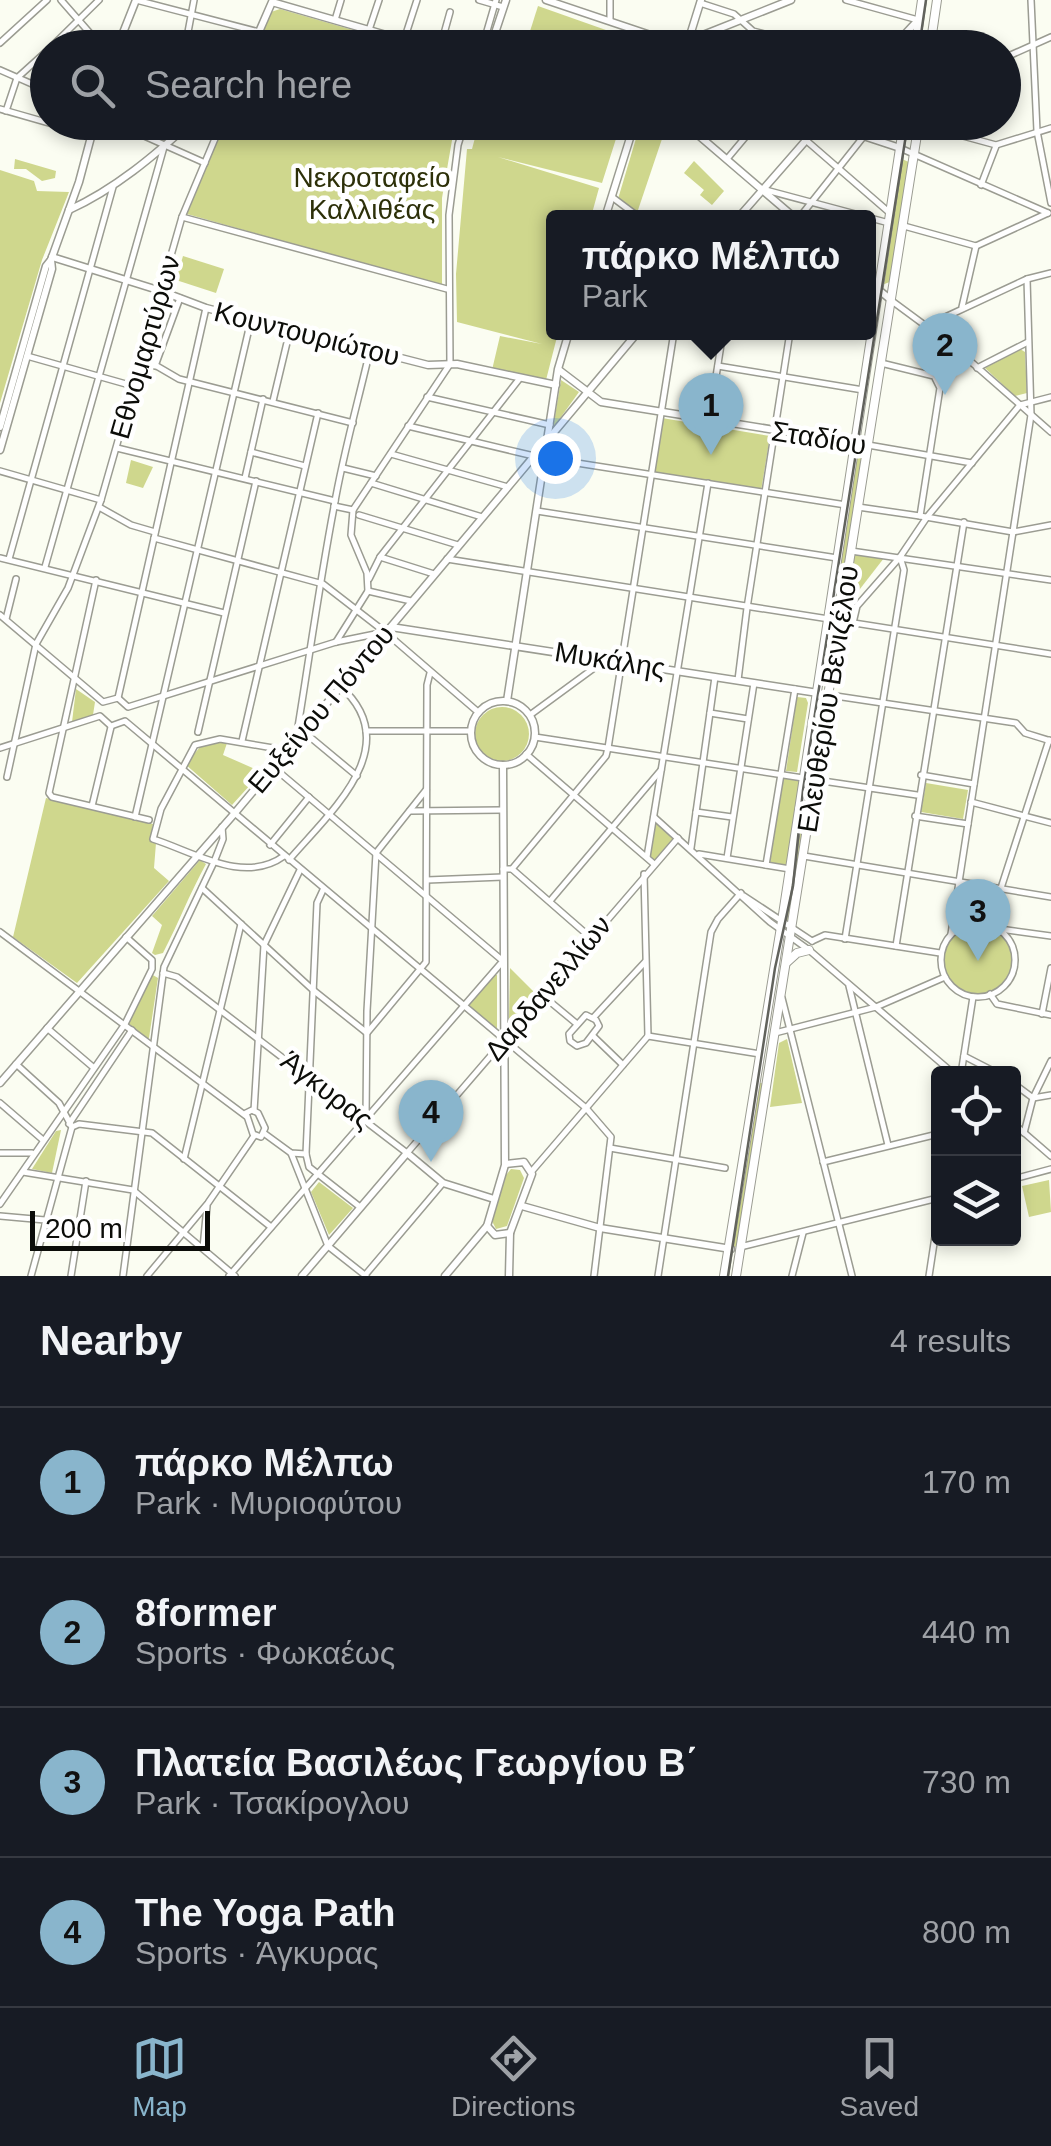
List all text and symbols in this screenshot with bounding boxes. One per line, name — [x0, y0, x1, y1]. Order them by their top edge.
search box — [30, 30, 1021, 140]
icon: search — [65, 58, 120, 113]
text: Search here — [145, 64, 352, 106]
park label: Νεκροταφείο Καλλιθέας — [293, 162, 451, 225]
popup — [546, 210, 876, 340]
text: πάρκο Μέλπω — [582, 235, 840, 277]
street label: Εθνομαρτύρων — [104, 251, 186, 443]
text: Park — [582, 278, 647, 314]
street label: Κουντουριώτου — [211, 296, 403, 372]
pin: 2 — [912, 312, 978, 395]
pin: 1 — [678, 372, 744, 455]
street label: Σταδίου — [769, 415, 869, 461]
your location — [530, 433, 581, 484]
street label: Ελευθερίου Βενιζέλου — [792, 563, 864, 835]
street label: Ευξείνου Πόντου — [242, 619, 400, 799]
street label: Μυκάλης — [552, 636, 668, 684]
pin: 3 — [946, 878, 1010, 961]
street label: Δαρδανελλίων — [479, 909, 617, 1067]
street label: Άγκυρας — [275, 1045, 379, 1135]
map controls — [931, 1066, 1021, 1246]
button: locate — [931, 1066, 1021, 1156]
pin: 4 — [398, 1080, 464, 1162]
button: layers — [931, 1156, 1021, 1246]
scale bar — [30, 1206, 210, 1250]
text: 200 m — [45, 1213, 123, 1244]
text: Nearby — [40, 1317, 182, 1364]
text: 4 results — [890, 1323, 1011, 1359]
text: πάρκο Μέλπω — [135, 1442, 394, 1484]
text: 1 — [64, 1464, 81, 1500]
text: 170 m — [922, 1464, 1011, 1500]
text: Park · Μυριοφύτου — [135, 1485, 402, 1521]
text: 8former — [135, 1592, 277, 1634]
text: 2 — [64, 1614, 81, 1650]
text: 440 m — [922, 1614, 1011, 1650]
text: Sports · Φωκαέως — [135, 1635, 395, 1671]
text: Πλατεία Βασιλέως Γεωργίου Β΄ — [135, 1742, 698, 1784]
text: 3 — [64, 1764, 81, 1800]
text: 730 m — [922, 1764, 1011, 1800]
text: Park · Τσακίρογλου — [135, 1785, 409, 1821]
text: The Yoga Path — [135, 1892, 395, 1934]
text: 4 — [64, 1914, 81, 1950]
text: 800 m — [922, 1914, 1011, 1950]
text: Sports · Άγκυρας — [135, 1935, 378, 1971]
tab: Map — [132, 2031, 187, 2123]
tab: Directions — [451, 2031, 576, 2123]
tab: Saved — [840, 2031, 919, 2123]

